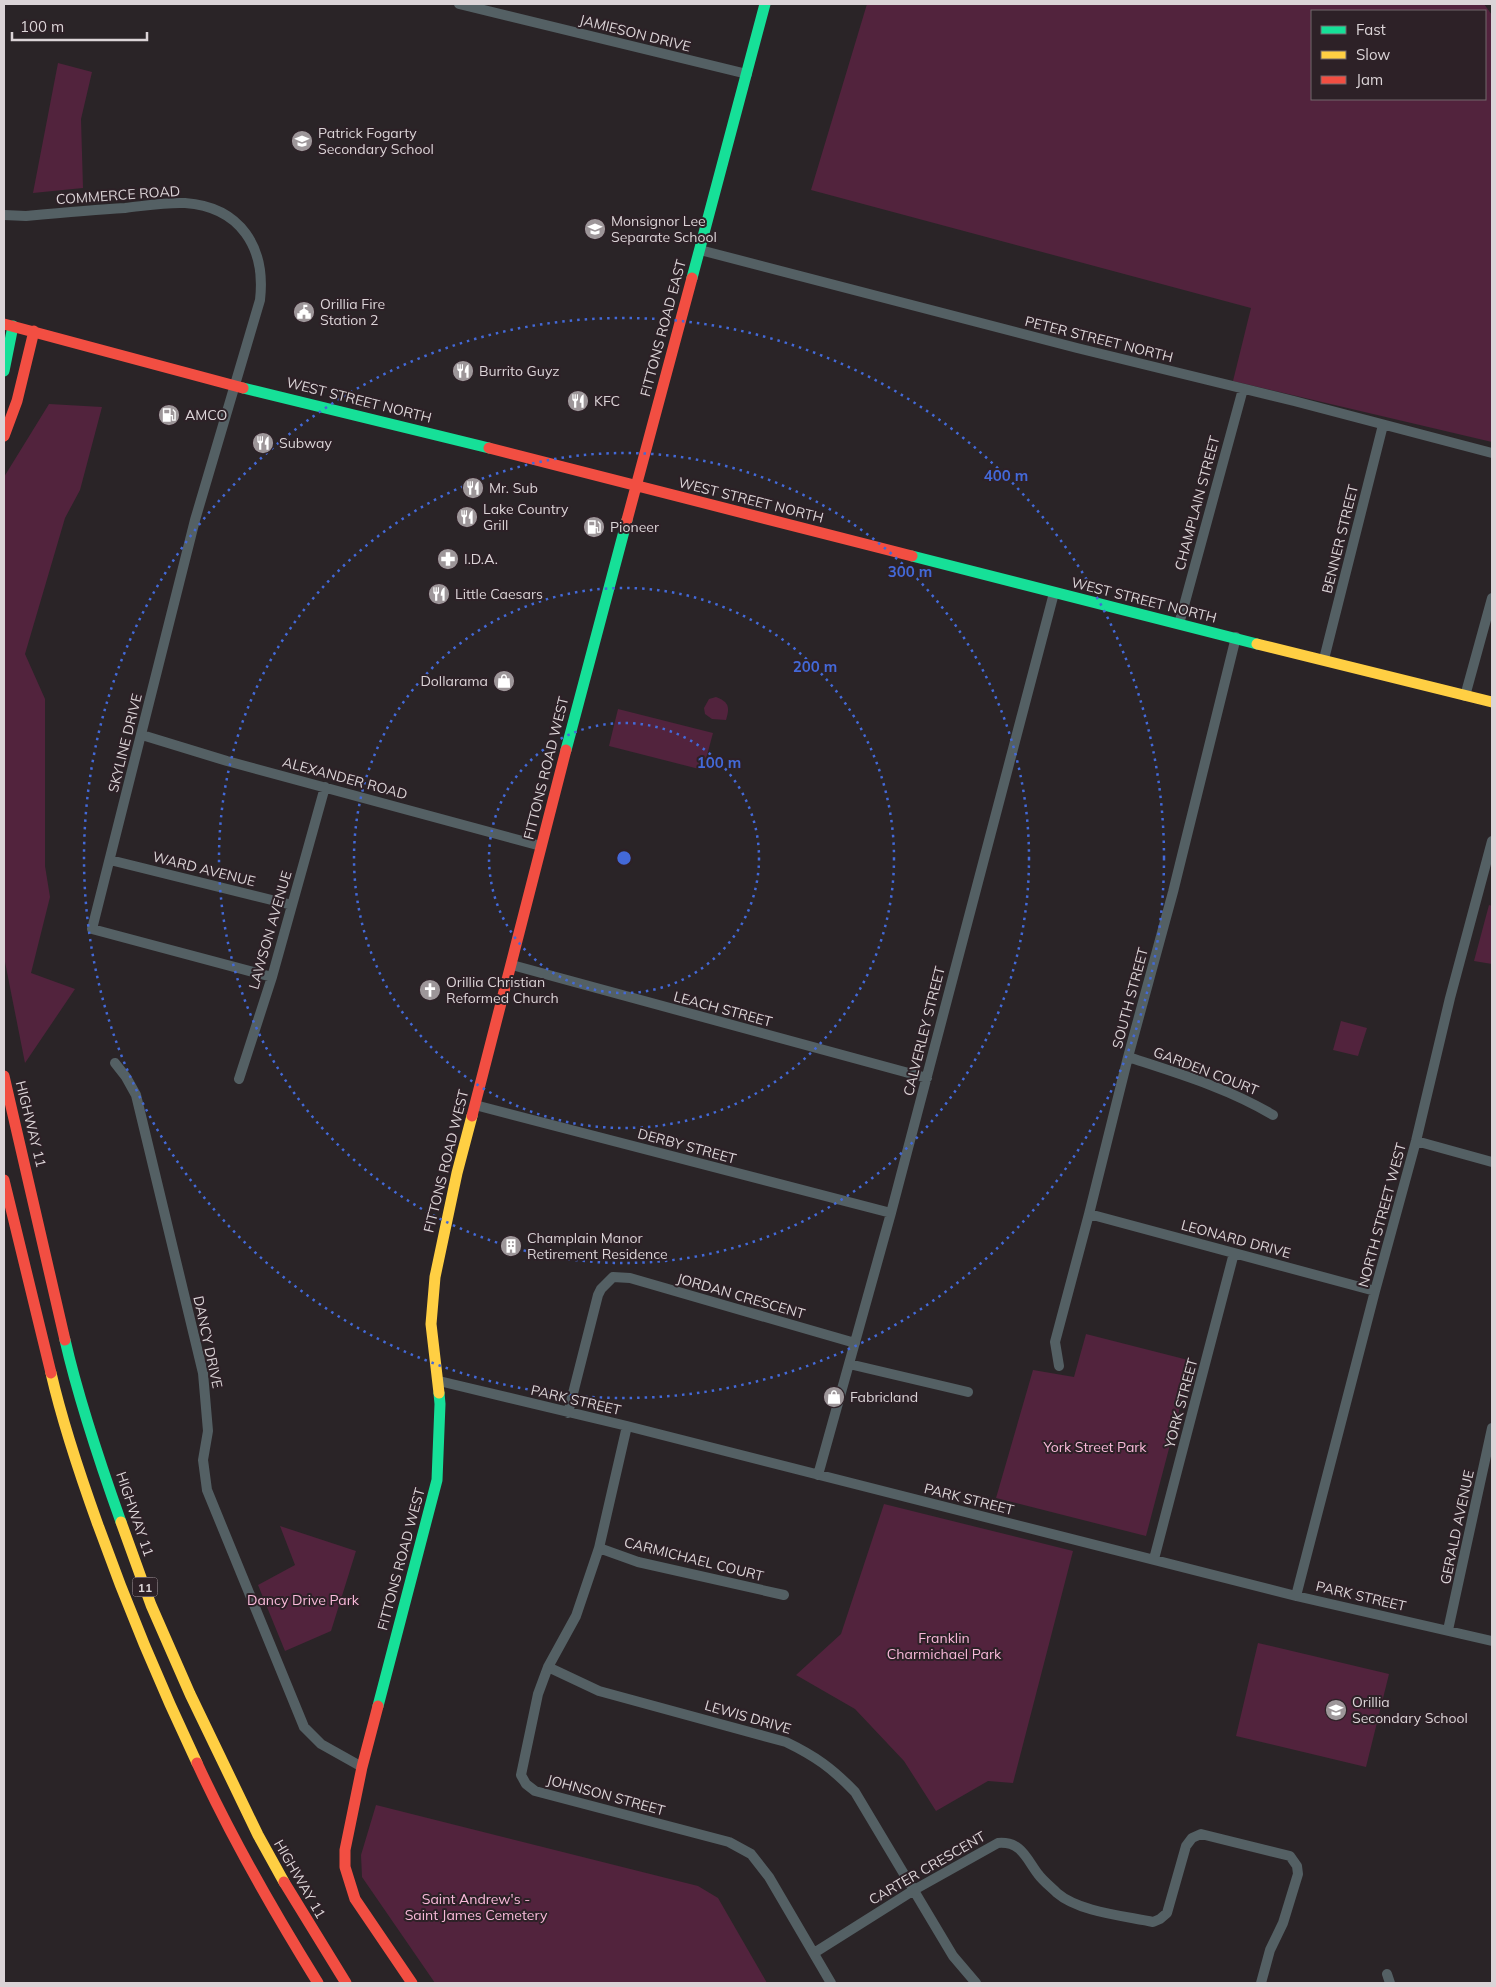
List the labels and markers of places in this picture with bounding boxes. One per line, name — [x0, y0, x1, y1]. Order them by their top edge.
place label: Patrick Fogarty Secondary School — [318, 124, 434, 158]
school or university icon: Patrick Fogarty Secondary School — [290, 129, 314, 153]
place label: Monsignor Lee Separate School — [611, 212, 717, 246]
school or university icon: Monsignor Lee Separate School — [583, 217, 607, 241]
place label: Orillia Fire Station 2 — [320, 295, 385, 329]
public building icon: Orillia Fire Station 2 — [292, 300, 316, 324]
restaurant icon: Burrito Guyz — [451, 359, 475, 383]
place label: Burrito Guyz — [479, 362, 560, 380]
restaurant icon: KFC — [566, 389, 590, 413]
place label: KFC — [594, 392, 620, 410]
fuel station icon: AMCO — [157, 403, 181, 427]
place label: AMCO — [185, 406, 227, 424]
restaurant icon: Subway — [251, 431, 275, 455]
place label: Subway — [279, 434, 332, 452]
restaurant icon: Mr. Sub — [461, 476, 485, 500]
place label: Mr. Sub — [489, 479, 538, 497]
place label: Lake Country Grill — [483, 500, 569, 534]
restaurant icon: Lake Country Grill — [455, 505, 479, 529]
fuel station icon: Pioneer — [582, 515, 606, 539]
place label: Pioneer — [610, 518, 660, 536]
pharmacy icon: I.D.A. — [436, 547, 460, 571]
place label: I.D.A. — [464, 550, 498, 568]
restaurant icon: Little Caesars — [427, 582, 451, 606]
place label: Little Caesars — [455, 585, 543, 603]
shop icon: Dollarama — [492, 669, 516, 693]
place label: Dollarama — [420, 672, 488, 690]
centre of rings — [615, 849, 633, 867]
place label: Orillia Christian Reformed Church — [446, 973, 559, 1007]
church icon: Orillia Christian Reformed Church — [418, 978, 442, 1002]
place label: Champlain Manor Retirement Residence — [527, 1229, 668, 1263]
building icon: Champlain Manor Retirement Residence — [499, 1234, 523, 1258]
shop icon: Fabricland — [822, 1385, 846, 1409]
place label: Fabricland — [850, 1388, 918, 1406]
place label: Orillia Secondary School — [1352, 1693, 1468, 1727]
school or university icon: Orillia Secondary School — [1324, 1698, 1348, 1722]

